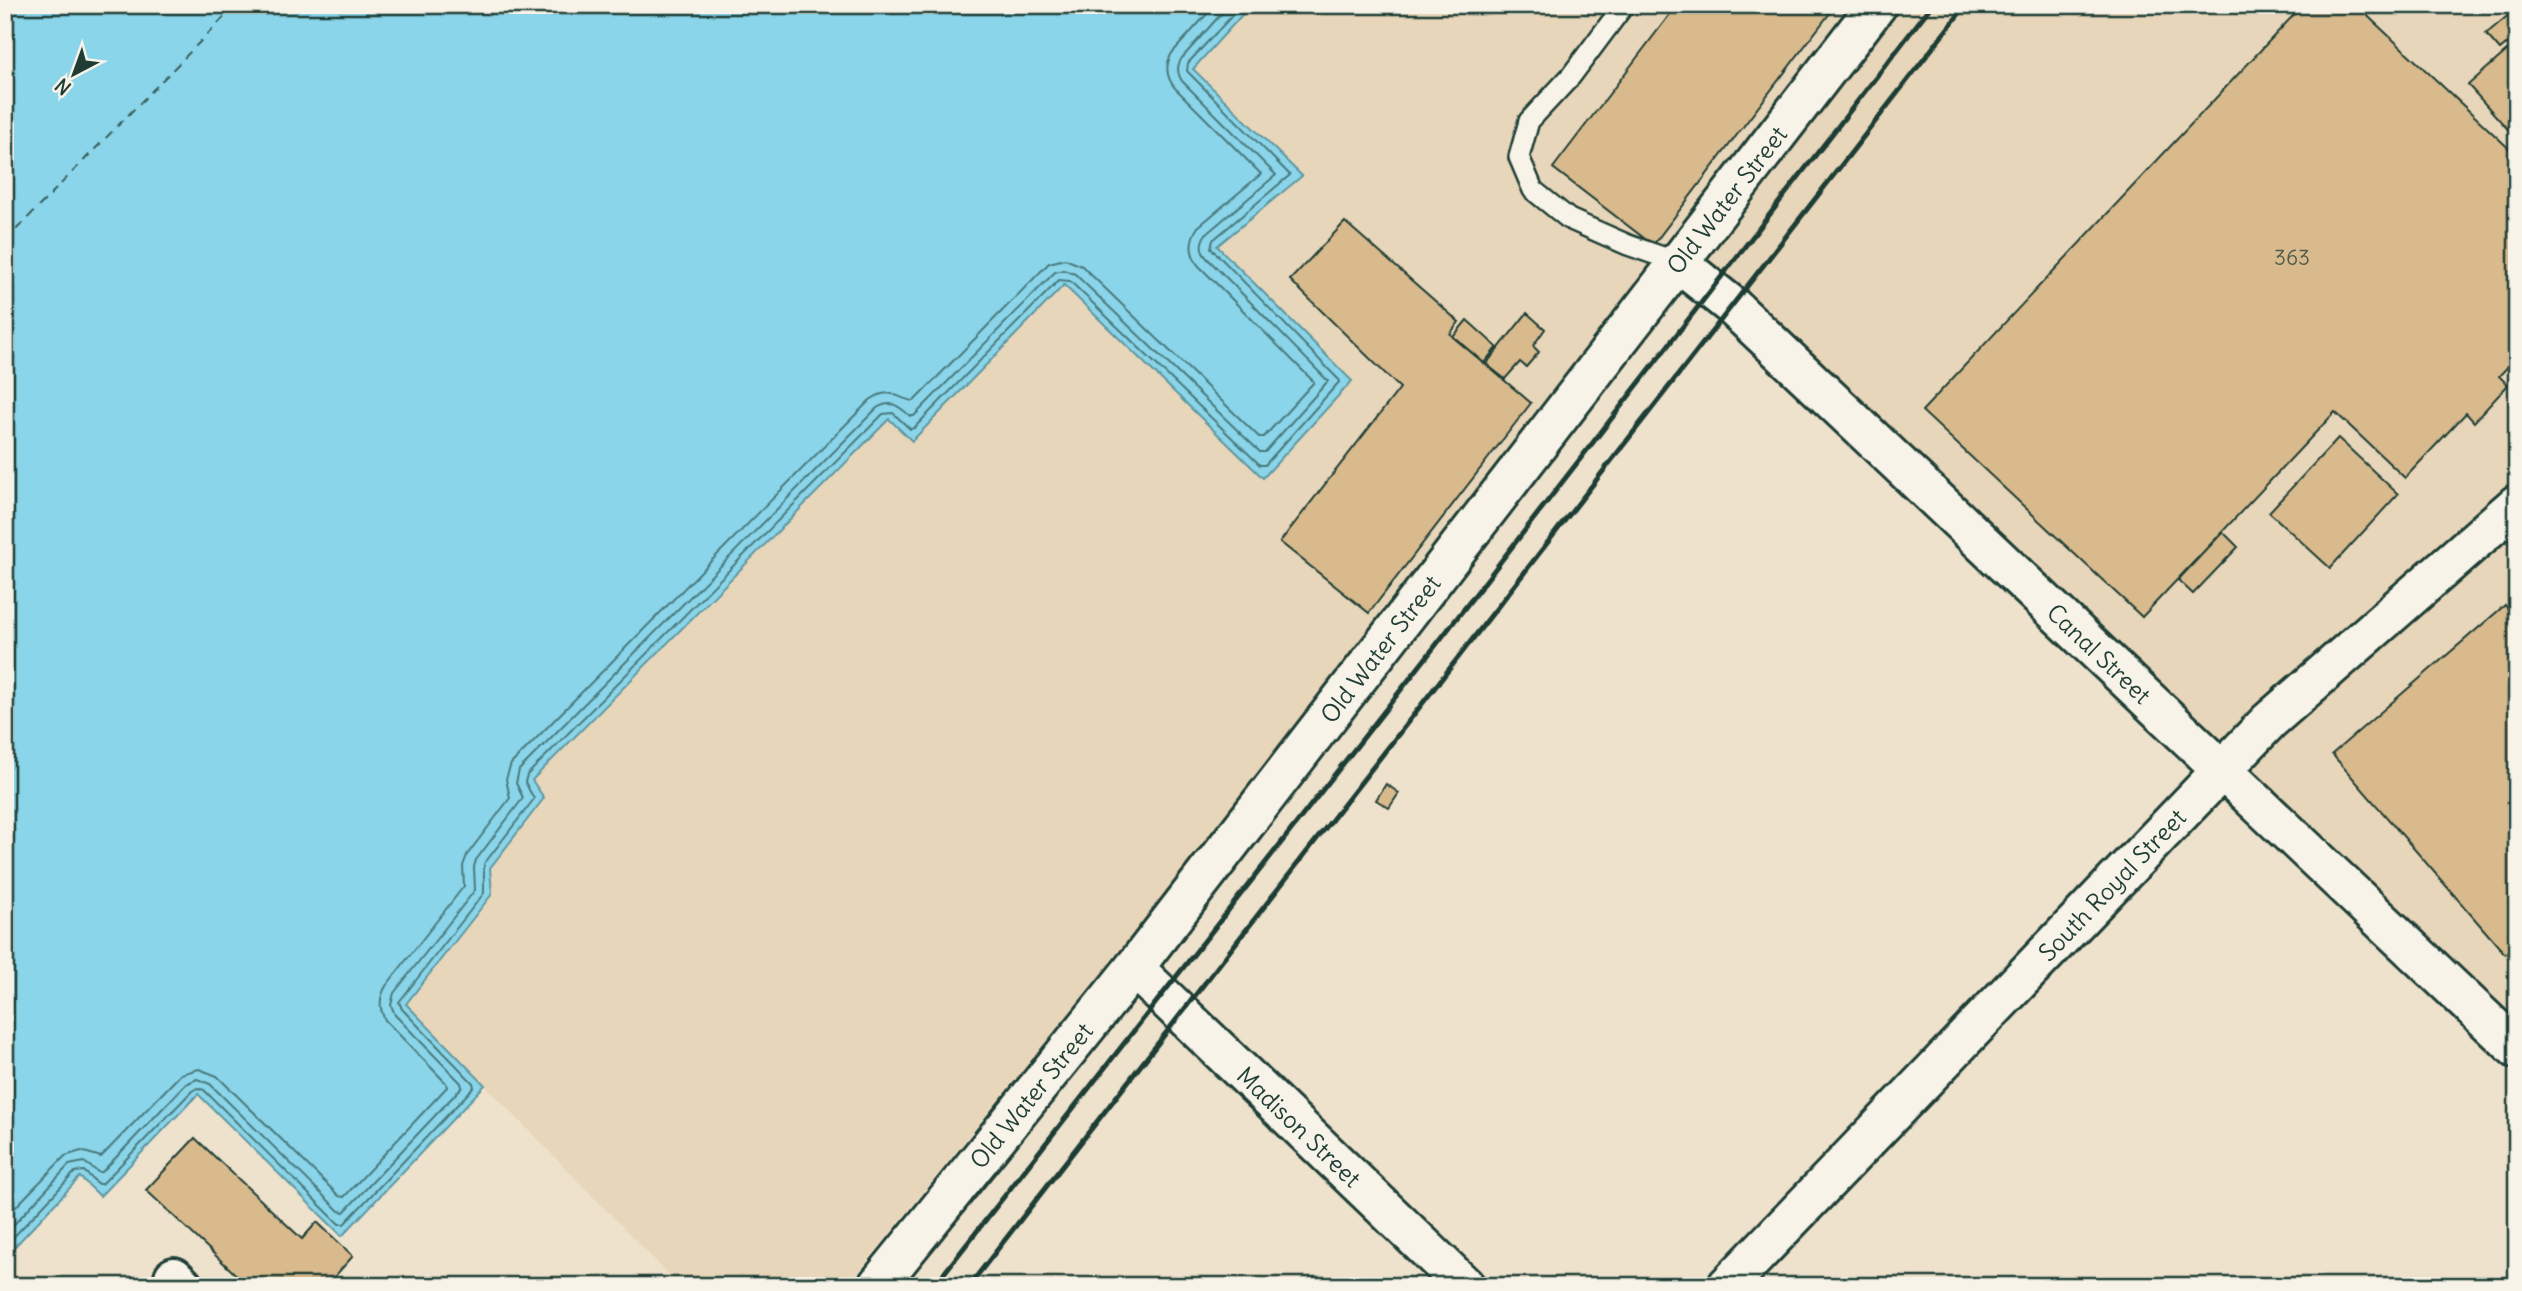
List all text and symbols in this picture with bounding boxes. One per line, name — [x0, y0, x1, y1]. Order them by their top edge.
north arrow — [38, 38, 108, 108]
text: N — [50, 73, 76, 100]
street label: Old Water Street — [1660, 120, 1793, 280]
house number: 363 — [2274, 244, 2310, 271]
street label: Old Water Street — [1314, 569, 1447, 729]
street label: Canal Street — [2041, 597, 2157, 710]
street label: South Royal Street — [2032, 802, 2192, 967]
street label: Old Water Street — [963, 1016, 1099, 1174]
street label: Madison Street — [1231, 1060, 1367, 1193]

